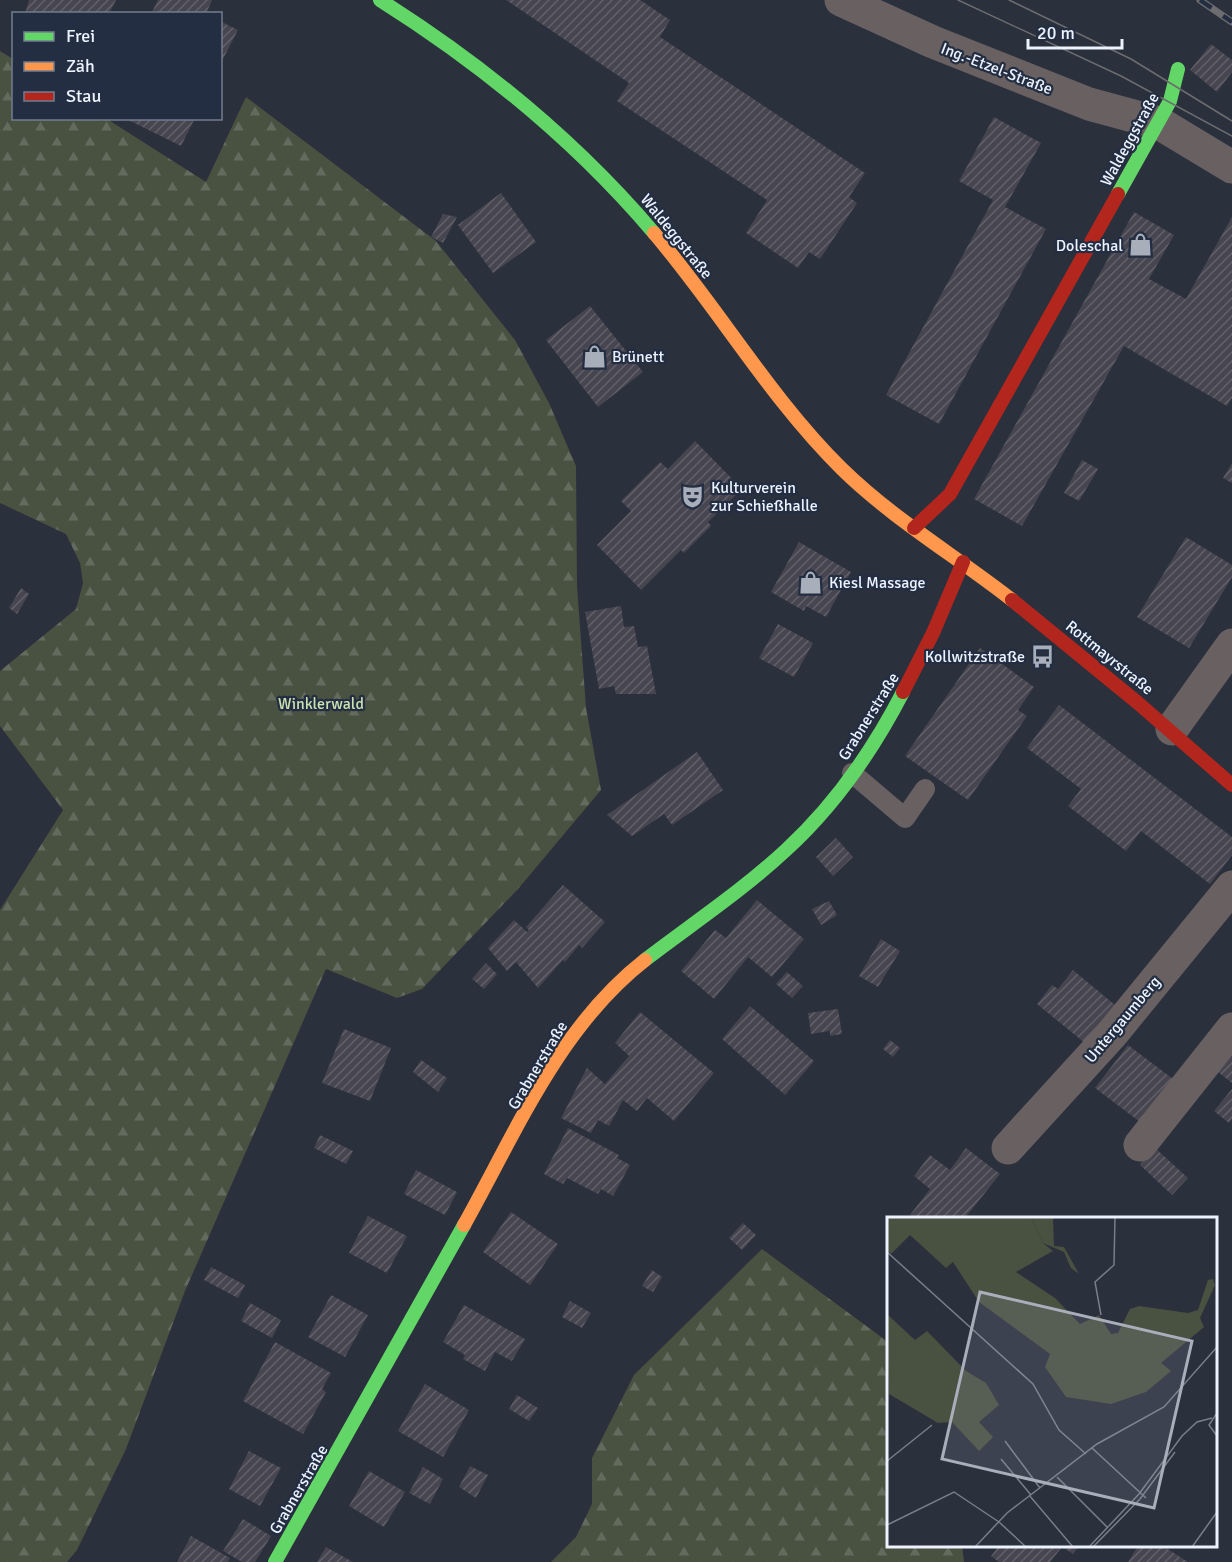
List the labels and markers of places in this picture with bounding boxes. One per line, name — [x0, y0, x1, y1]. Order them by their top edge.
shop icon: Doleschal — [1128, 232, 1154, 258]
place label: Doleschal — [1056, 236, 1123, 256]
shop icon: Brünett — [581, 343, 607, 369]
place label: Brünett — [612, 347, 664, 367]
place label: Kulturverein zur Schießhalle — [711, 478, 818, 516]
theatre icon: Kulturverein zur Schießhalle — [680, 483, 706, 509]
shop icon: Kiesl Massage — [798, 569, 824, 595]
place label: Kiesl Massage — [829, 573, 926, 593]
bus stop icon: Kollwitzstraße — [1030, 643, 1056, 669]
place label: Kollwitzstraße — [925, 647, 1025, 667]

